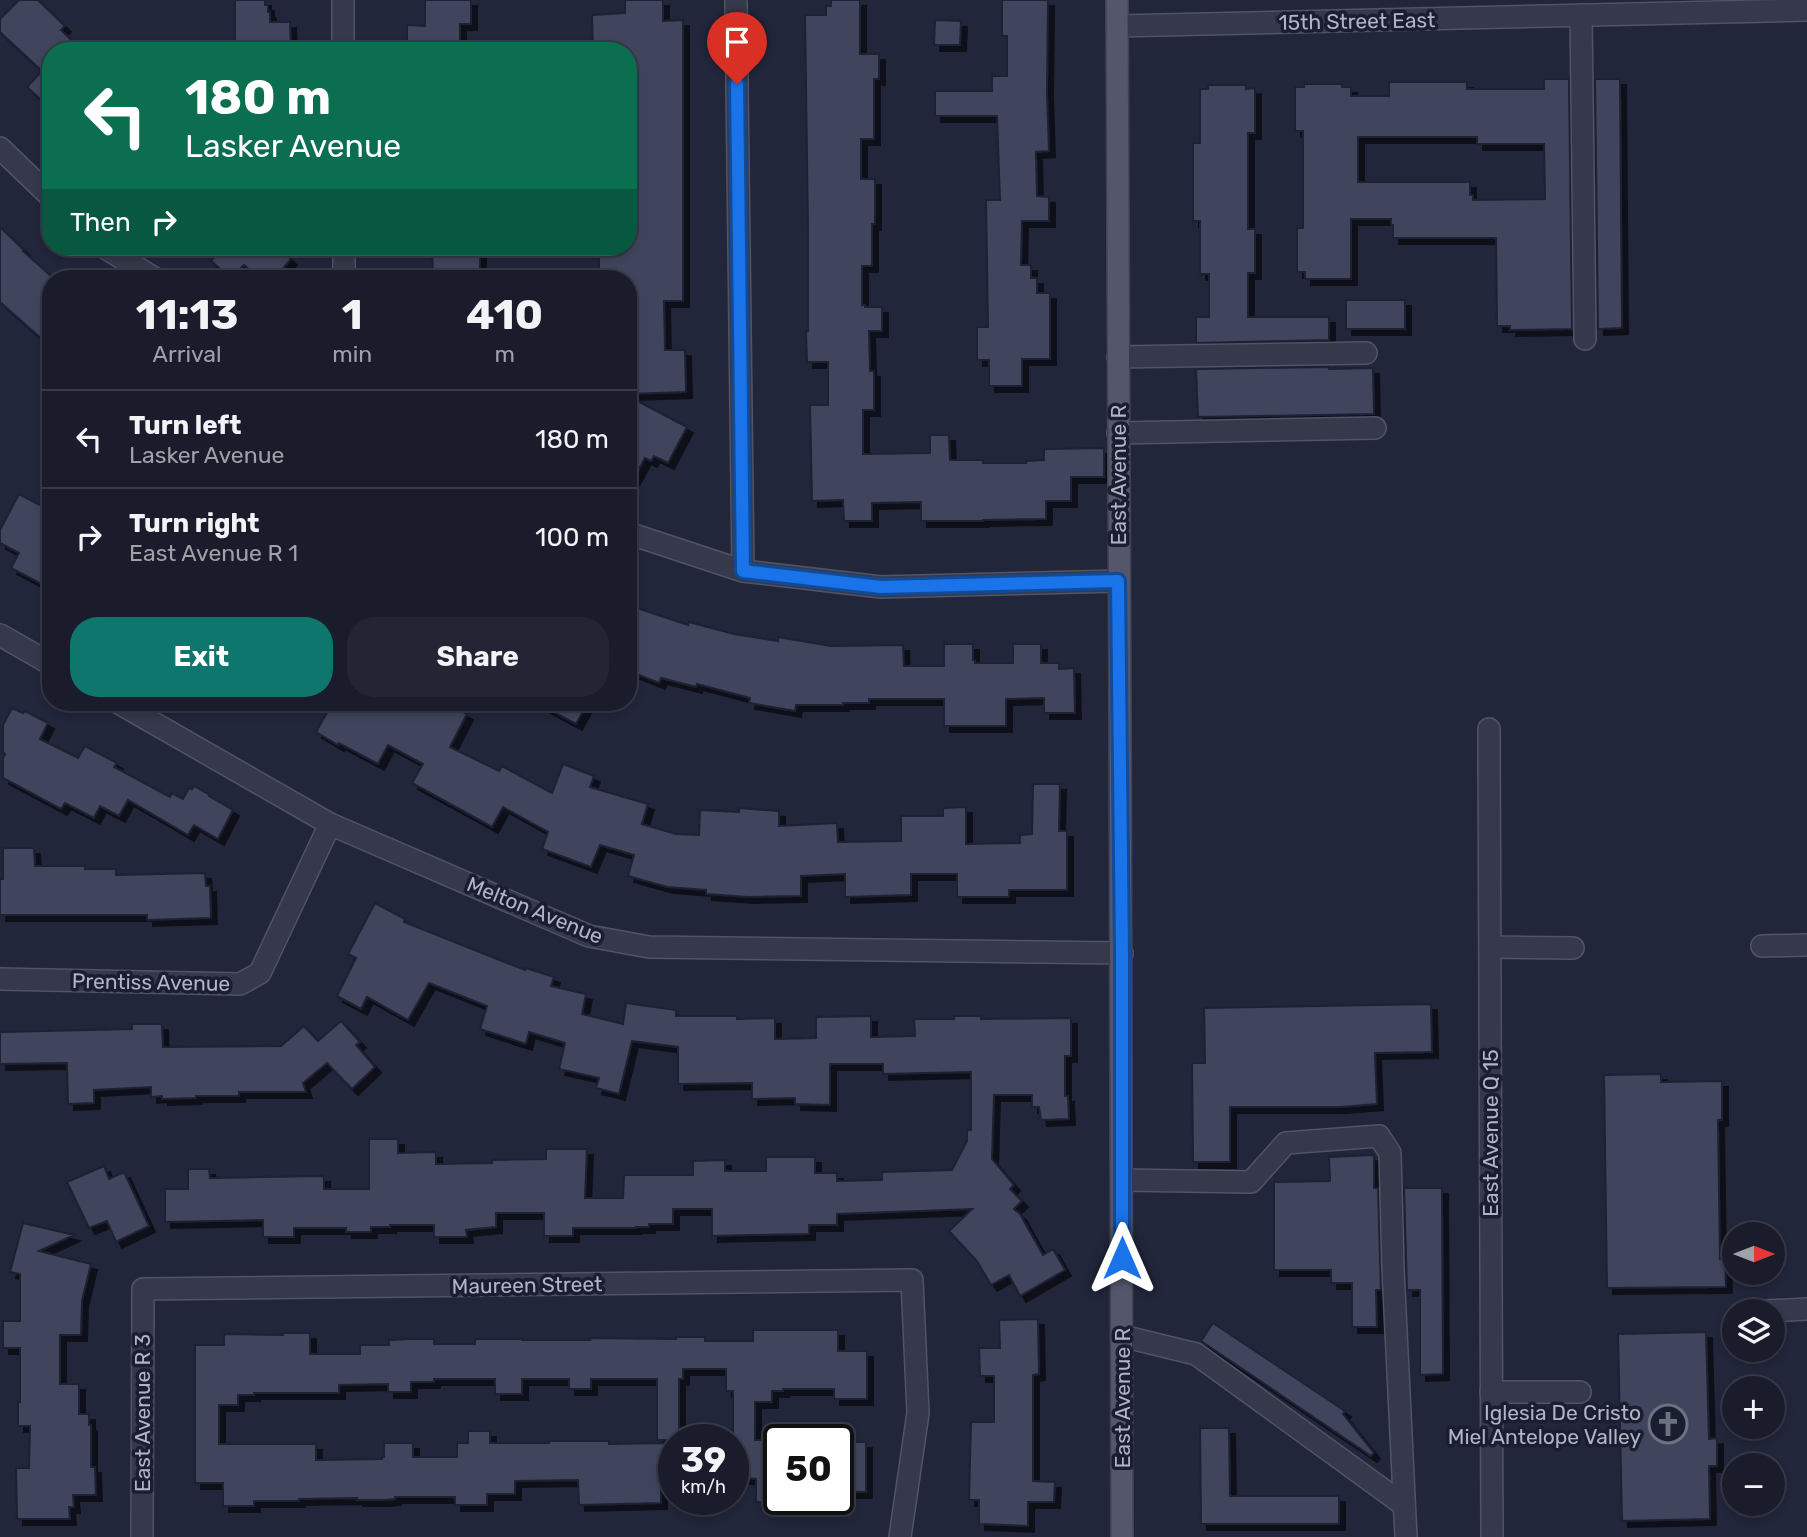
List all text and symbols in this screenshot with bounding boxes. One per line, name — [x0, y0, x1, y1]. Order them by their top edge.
street label: 15th Street East — [1278, 7, 1436, 35]
pin — [707, 12.0, 767, 84]
icon: arrive — [718, 23, 756, 61]
text: 180 m — [185, 68, 331, 126]
icon: left — [70, 70, 161, 161]
text: Lasker Avenue — [185, 127, 401, 165]
icon: right — [145, 203, 183, 241]
text: Then — [70, 207, 131, 238]
text: 11:13 — [136, 290, 238, 340]
text: 1 — [342, 290, 363, 340]
text: 410 — [466, 290, 543, 340]
text: Arrival — [153, 340, 222, 368]
text: min — [332, 340, 372, 368]
text: m — [494, 340, 515, 368]
street label: East Avenue R — [1106, 405, 1131, 545]
text: Turn left — [129, 410, 241, 441]
icon: left — [70, 420, 108, 458]
text: 180 m — [535, 424, 609, 455]
text: Lasker Avenue — [129, 441, 284, 469]
text: Turn right — [129, 508, 259, 539]
icon: right — [70, 518, 108, 556]
text: 100 m — [535, 522, 609, 553]
text: East Avenue R 1 — [129, 539, 298, 567]
button: Exit — [70, 617, 333, 697]
button: Share — [347, 617, 609, 697]
street label: Melton Avenue — [463, 871, 607, 949]
street label: Prentiss Avenue — [72, 968, 230, 996]
street label: East Avenue Q 15 — [1478, 1049, 1503, 1217]
position arrow — [1085, 1221, 1159, 1295]
north arrow — [1722, 1222, 1785, 1284]
map controls — [1722, 1222, 1785, 1516]
street label: Maureen Street — [451, 1271, 603, 1299]
button: layers — [1722, 1299, 1785, 1362]
street label: East Avenue R — [1110, 1328, 1135, 1468]
street label: East Avenue R 3 — [130, 1334, 155, 1492]
button: + — [1722, 1376, 1785, 1439]
place label: Iglesia De Cristo Miel Antelope Valley — [1448, 1400, 1641, 1449]
church icon: Iglesia De Cristo Miel Antelope Valley — [1647, 1403, 1689, 1445]
speed limit sign: 50 — [763, 1424, 854, 1515]
text: 39 — [681, 1439, 726, 1481]
button: − — [1722, 1453, 1785, 1516]
text: km/h — [681, 1476, 726, 1498]

